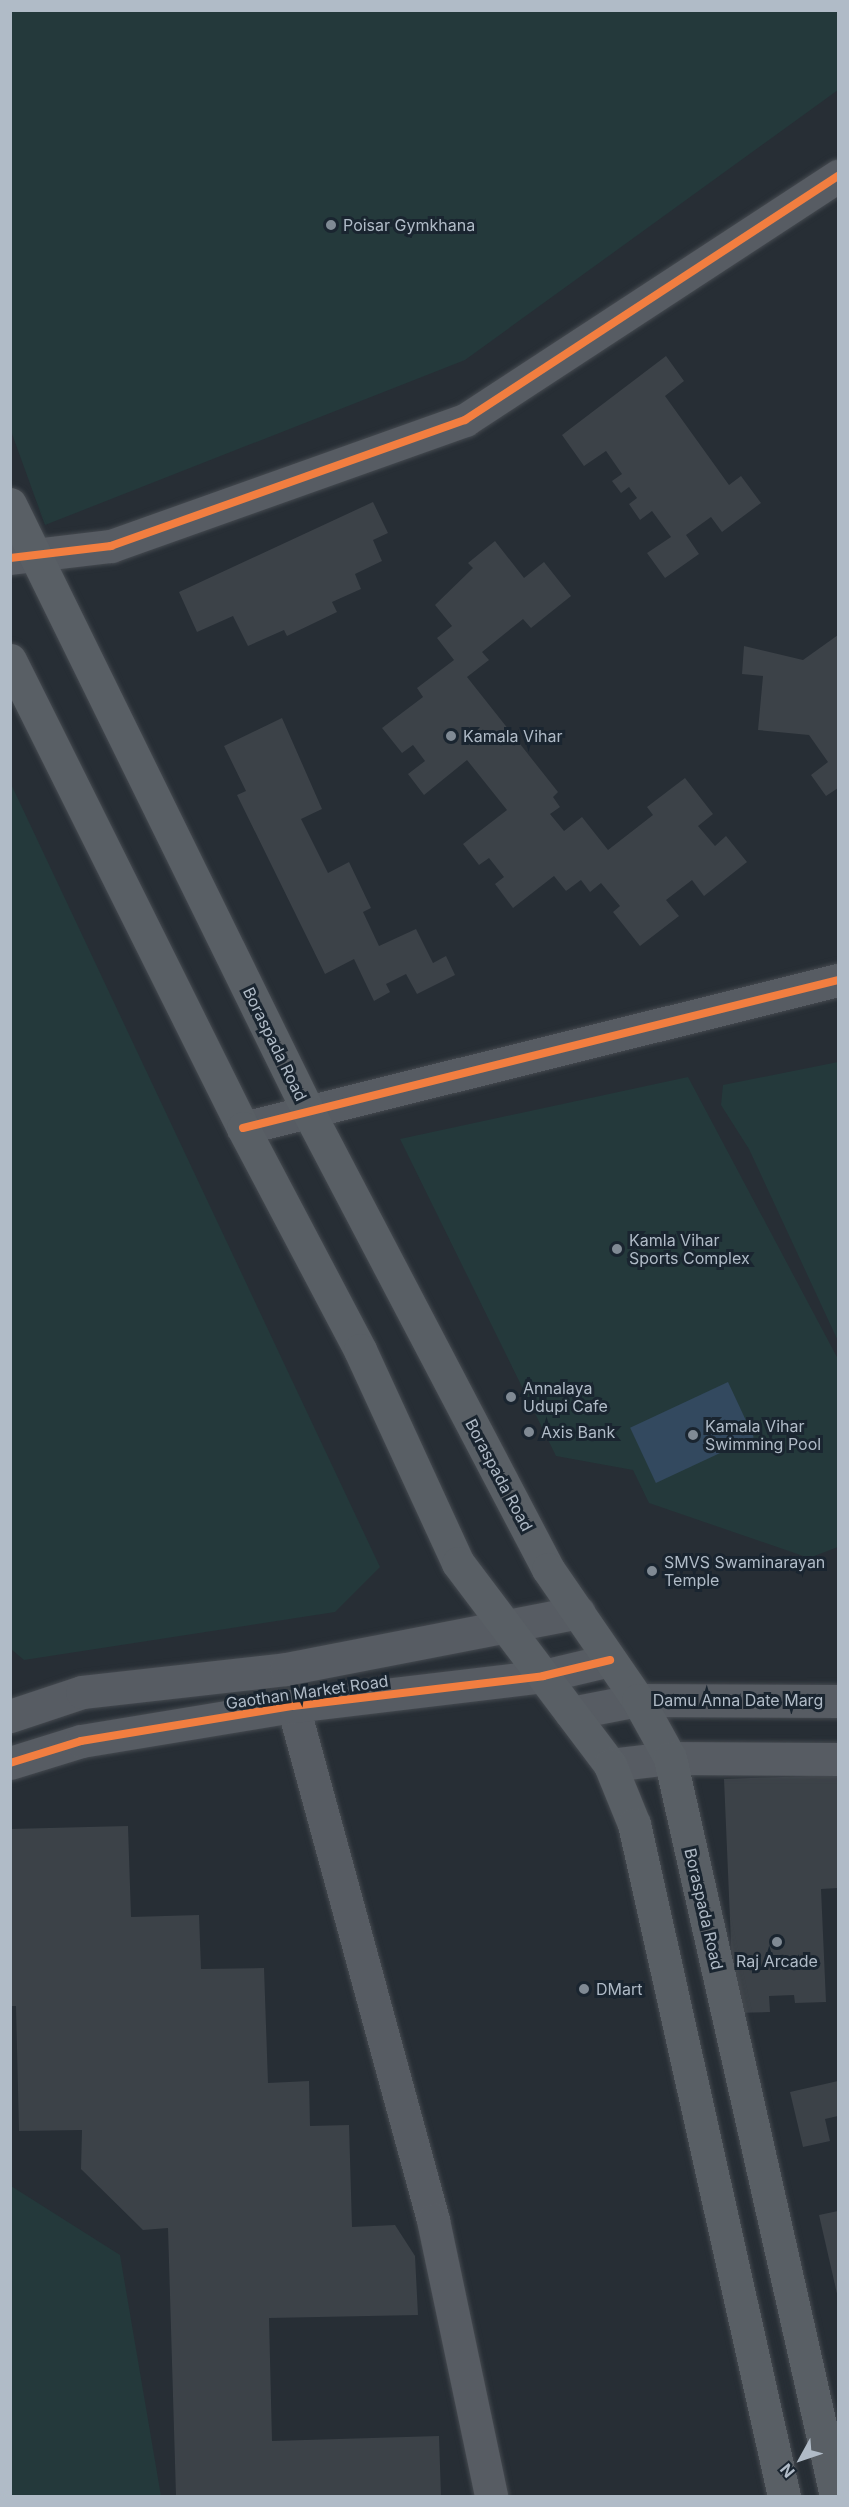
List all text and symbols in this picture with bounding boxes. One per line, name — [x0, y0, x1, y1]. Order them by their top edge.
place label: Poisar Gymkhana — [343, 215, 475, 235]
marker: Poisar Gymkhana — [324, 218, 338, 232]
place label: Kamala Vihar — [463, 726, 562, 746]
marker: Kamala Vihar — [444, 729, 458, 743]
street label: Boraspada Road — [239, 984, 311, 1104]
place label: Kamla Vihar Sports Complex — [629, 1230, 750, 1268]
marker: Kamla Vihar Sports Complex — [610, 1242, 624, 1256]
place label: Annalaya Udupi Cafe — [523, 1378, 608, 1416]
marker: Annalaya Udupi Cafe — [504, 1390, 518, 1404]
street label: Boraspada Road — [461, 1416, 537, 1534]
place label: Kamala Vihar Swimming Pool — [705, 1416, 821, 1454]
place label: Axis Bank — [541, 1422, 615, 1442]
marker: Axis Bank — [522, 1425, 536, 1439]
marker: Kamala Vihar Swimming Pool — [686, 1428, 700, 1442]
place label: SMVS Swaminarayan Temple — [664, 1552, 825, 1590]
marker: SMVS Swaminarayan Temple — [645, 1564, 659, 1578]
street label: Gaothan Market Road — [224, 1671, 390, 1713]
street label: Damu Anna Date Marg — [653, 1690, 823, 1710]
street label: Boraspada Road — [681, 1846, 727, 1972]
marker: Raj Arcade — [770, 1935, 784, 1949]
place label: Raj Arcade — [736, 1951, 818, 1971]
place label: DMart — [596, 1979, 642, 1999]
marker: DMart — [577, 1982, 591, 1996]
north arrow — [771, 2429, 831, 2489]
text: N — [776, 2459, 799, 2482]

